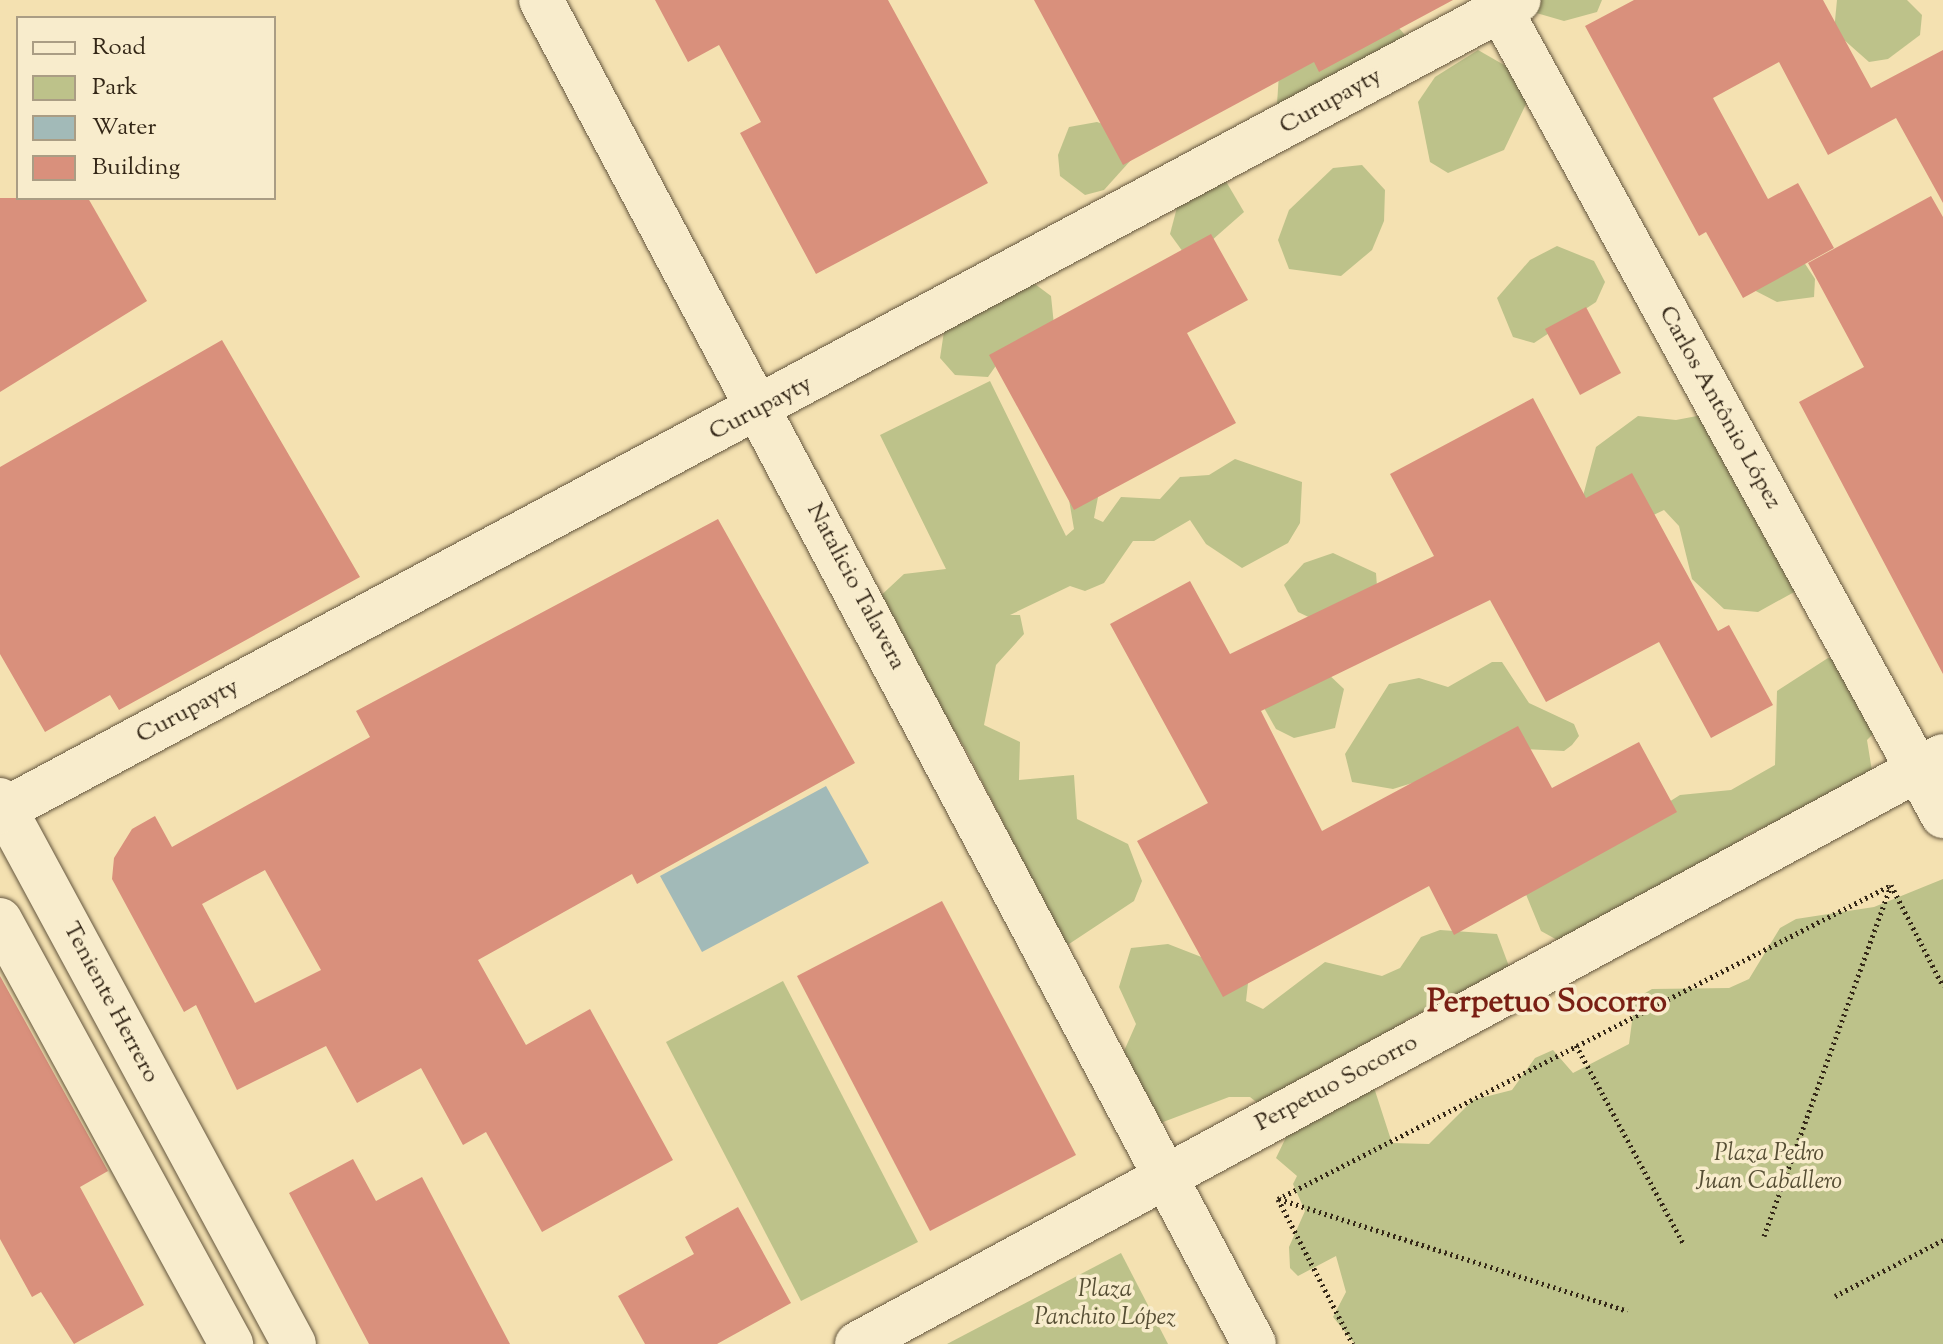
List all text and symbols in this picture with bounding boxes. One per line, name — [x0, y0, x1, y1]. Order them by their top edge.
legend — [16, 16, 276, 200]
text: Road — [92, 31, 146, 65]
street label: Curupayty — [1275, 62, 1387, 142]
text: Park — [92, 71, 138, 105]
text: Water — [92, 111, 156, 145]
text: Building — [92, 151, 180, 185]
street label: Carlos Antônio López — [1651, 302, 1787, 514]
street label: Curupayty — [705, 370, 817, 448]
street label: Natalicio Talavera — [799, 499, 911, 675]
street label: Curupayty — [132, 673, 244, 751]
street label: Teniente Herrero — [56, 918, 164, 1088]
district label: Perpetuo Socorro — [1427, 984, 1667, 1022]
street label: Perpetuo Socorro — [1251, 1029, 1423, 1139]
park label: Plaza Pedro Juan Caballero — [1696, 1141, 1842, 1197]
park label: Plaza Panchito López — [1034, 1277, 1176, 1333]

